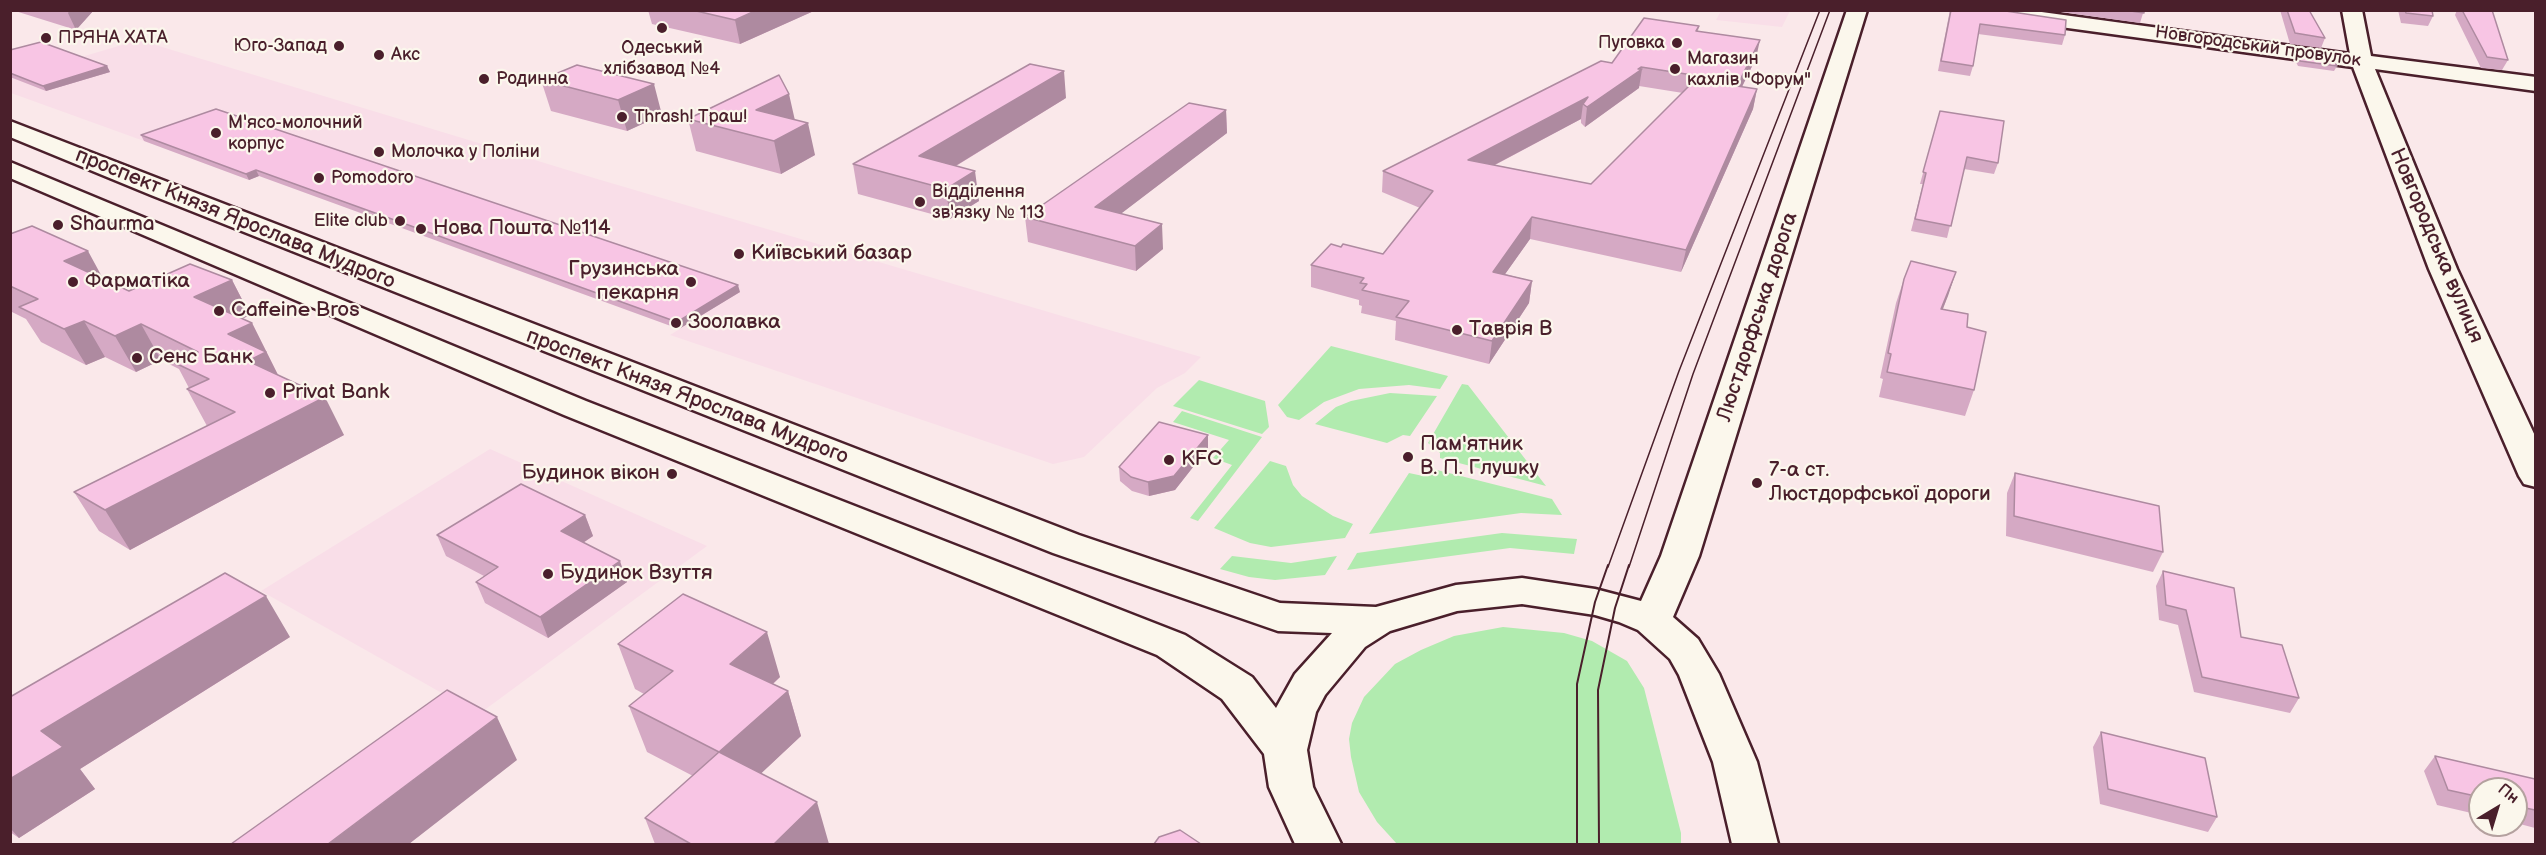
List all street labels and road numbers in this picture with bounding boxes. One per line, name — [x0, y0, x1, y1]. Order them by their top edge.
street label: Новгородський провулок — [2154, 22, 2362, 72]
street label: проспект Князя Ярослава Мудрого — [71, 143, 399, 295]
street label: Новгородська вулиця — [2384, 145, 2488, 347]
street label: Люстдорфська дорога — [1712, 209, 1804, 425]
street label: проспект Князя Ярослава Мудрого — [522, 324, 852, 470]

